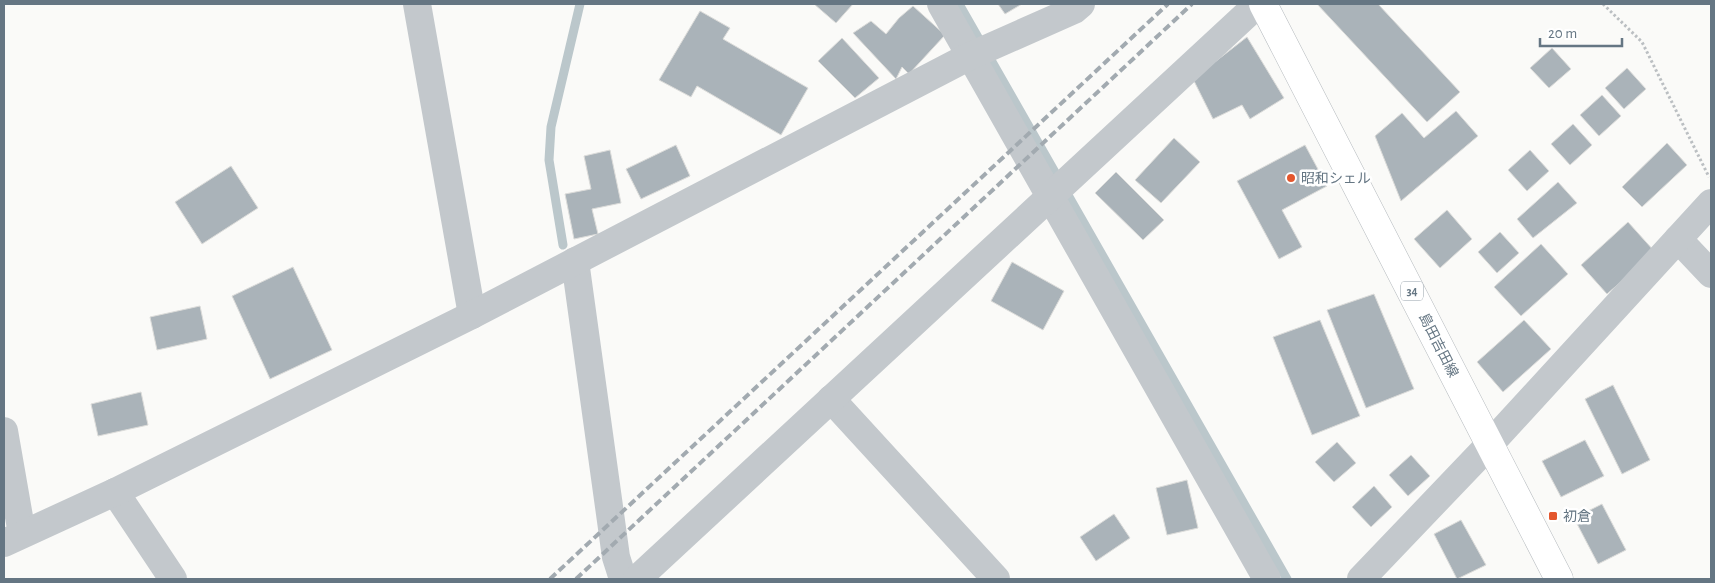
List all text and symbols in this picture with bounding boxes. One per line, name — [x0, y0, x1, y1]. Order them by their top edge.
scale bar — [1540, 15, 1622, 47]
text: 20 m — [1548, 26, 1577, 41]
place label: 昭和シェル — [1301, 171, 1371, 186]
marker: 昭和シェル — [1285, 172, 1297, 184]
road number: 34 — [1401, 282, 1423, 300]
street label: 島田吉田線 — [1416, 311, 1461, 380]
place label: 初倉 — [1563, 509, 1591, 524]
marker: 初倉 — [1547, 510, 1559, 522]

